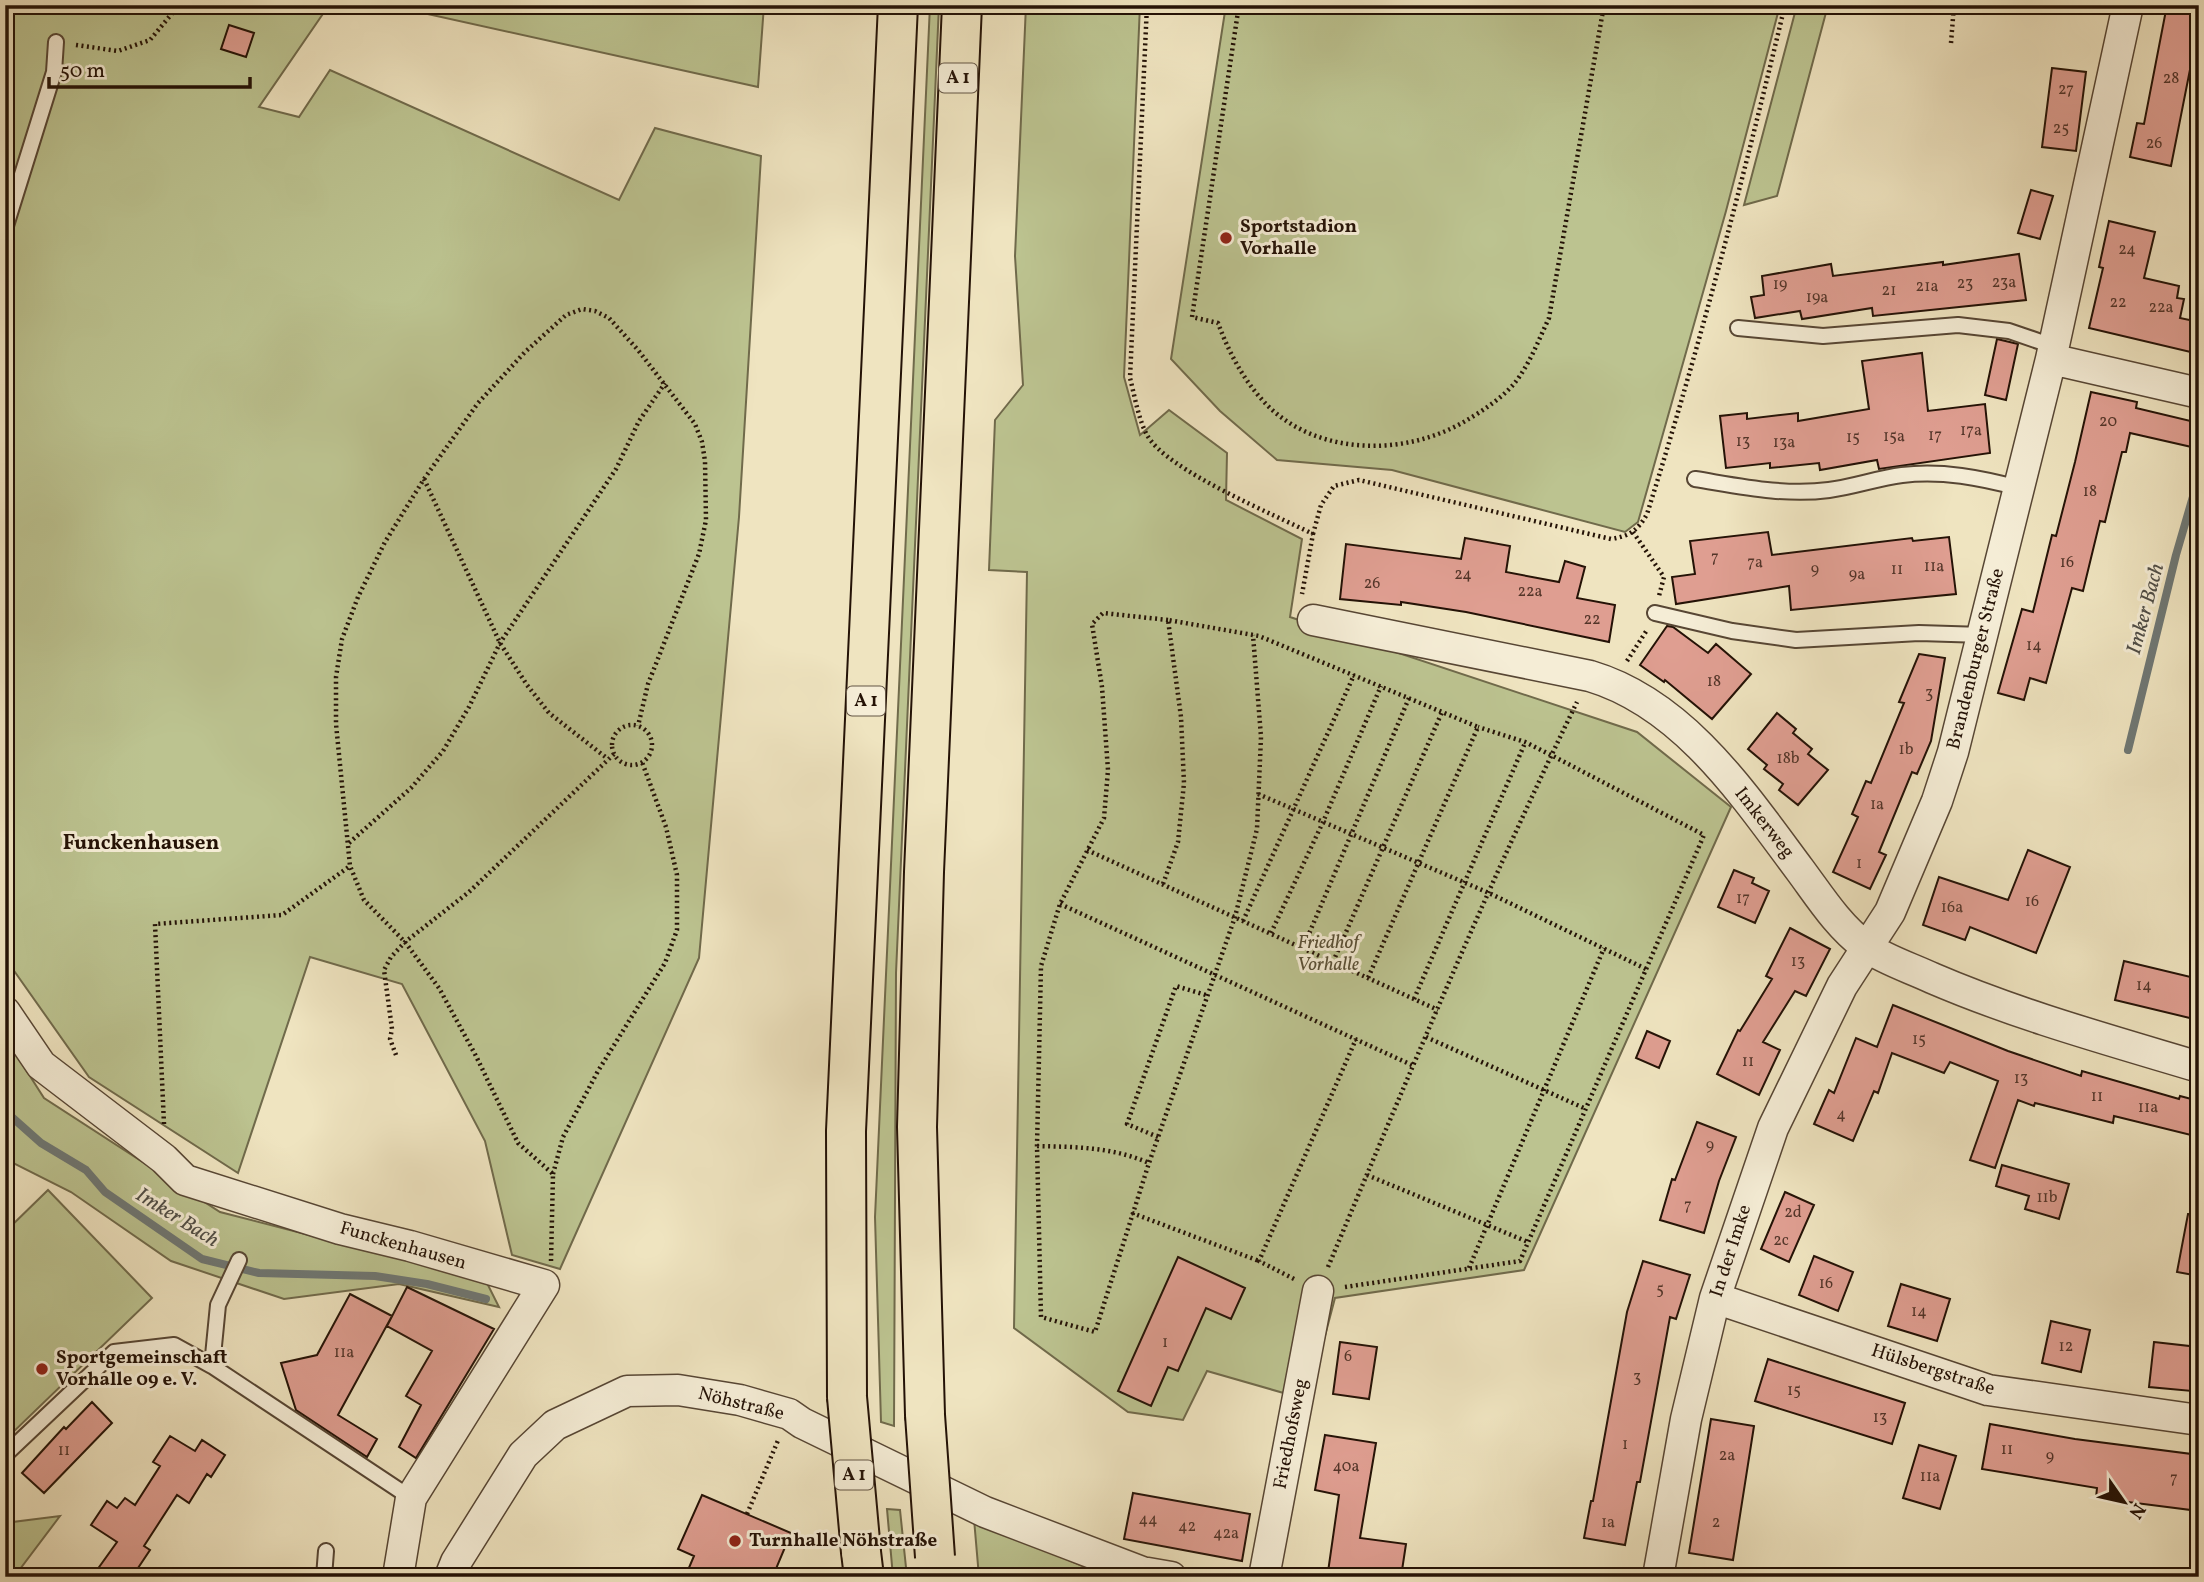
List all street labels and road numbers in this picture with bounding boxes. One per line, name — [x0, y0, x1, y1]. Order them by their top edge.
road number: A 1 — [939, 64, 977, 92]
street label: Brandenburger Straße — [1941, 566, 2011, 752]
road number: A 1 — [847, 686, 885, 716]
street label: Imkerweg — [1728, 782, 1800, 864]
street label: In der Imke — [1704, 1201, 1758, 1301]
street label: Funckenhausen — [337, 1216, 469, 1276]
street label: Hülsbergstraße — [1868, 1338, 1998, 1402]
street label: Friedhofsweg — [1268, 1376, 1314, 1492]
street label: Nöhstraße — [695, 1381, 787, 1427]
road number: A 1 — [835, 1460, 873, 1490]

